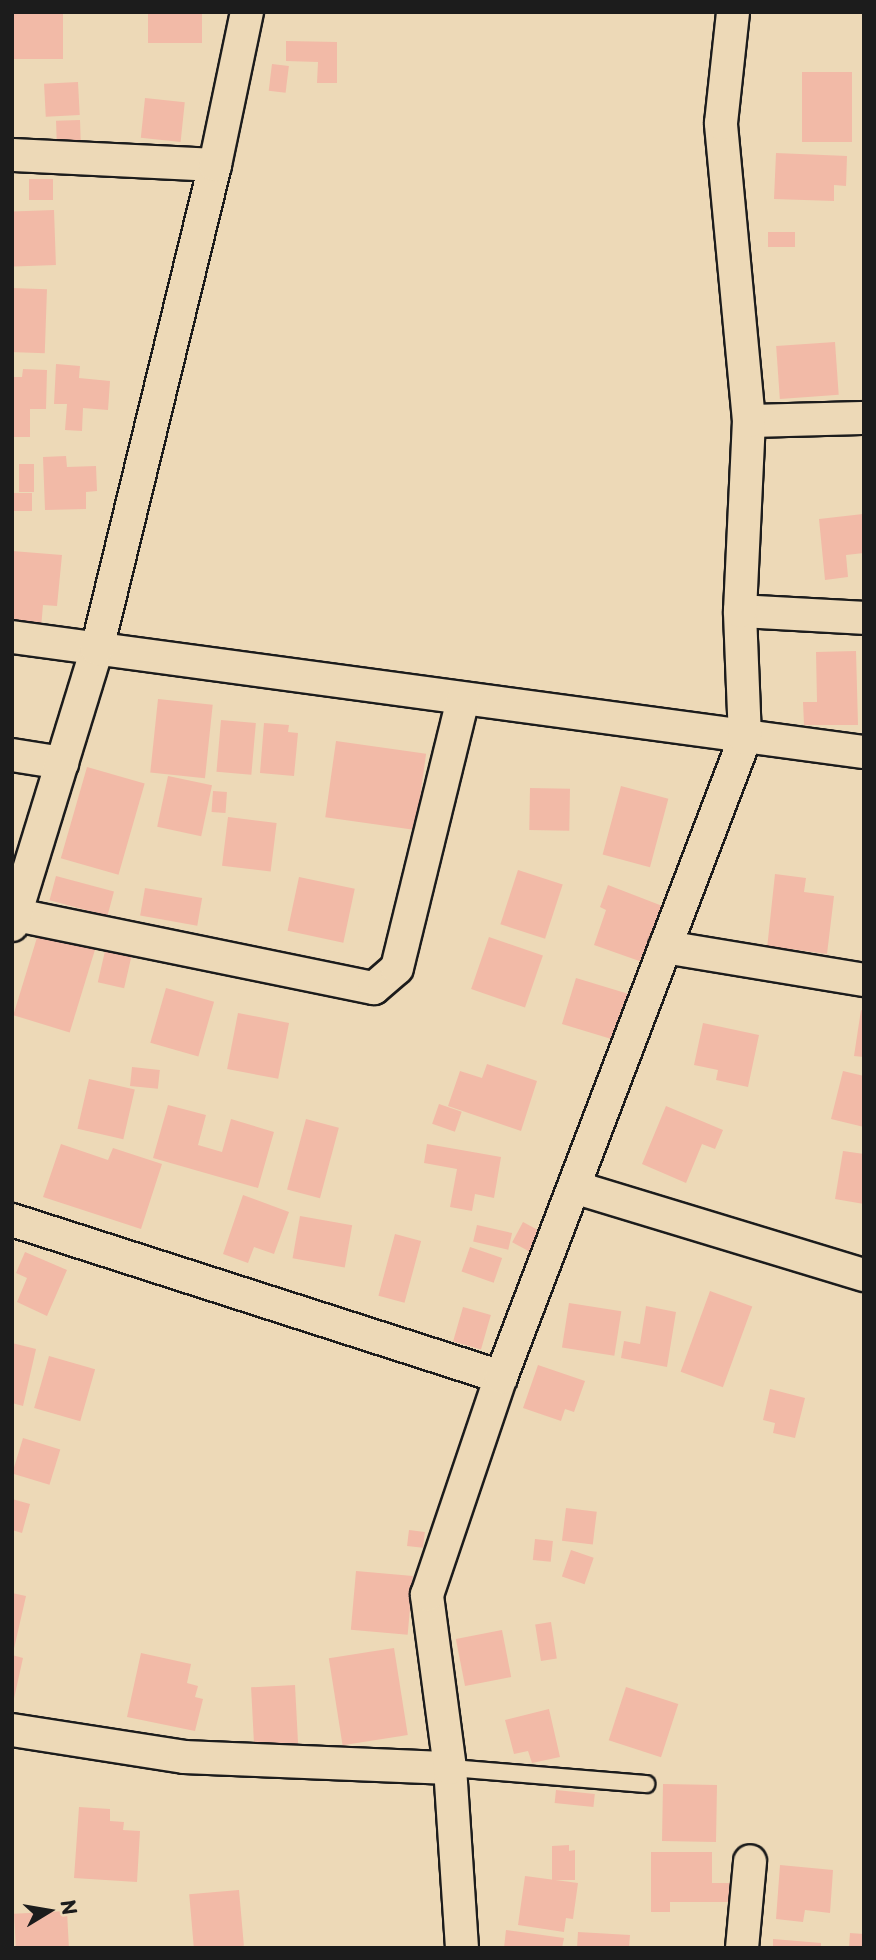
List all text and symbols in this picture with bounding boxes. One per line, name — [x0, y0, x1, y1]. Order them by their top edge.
north arrow — [14, 1876, 84, 1946]
text: N — [54, 1897, 85, 1917]

